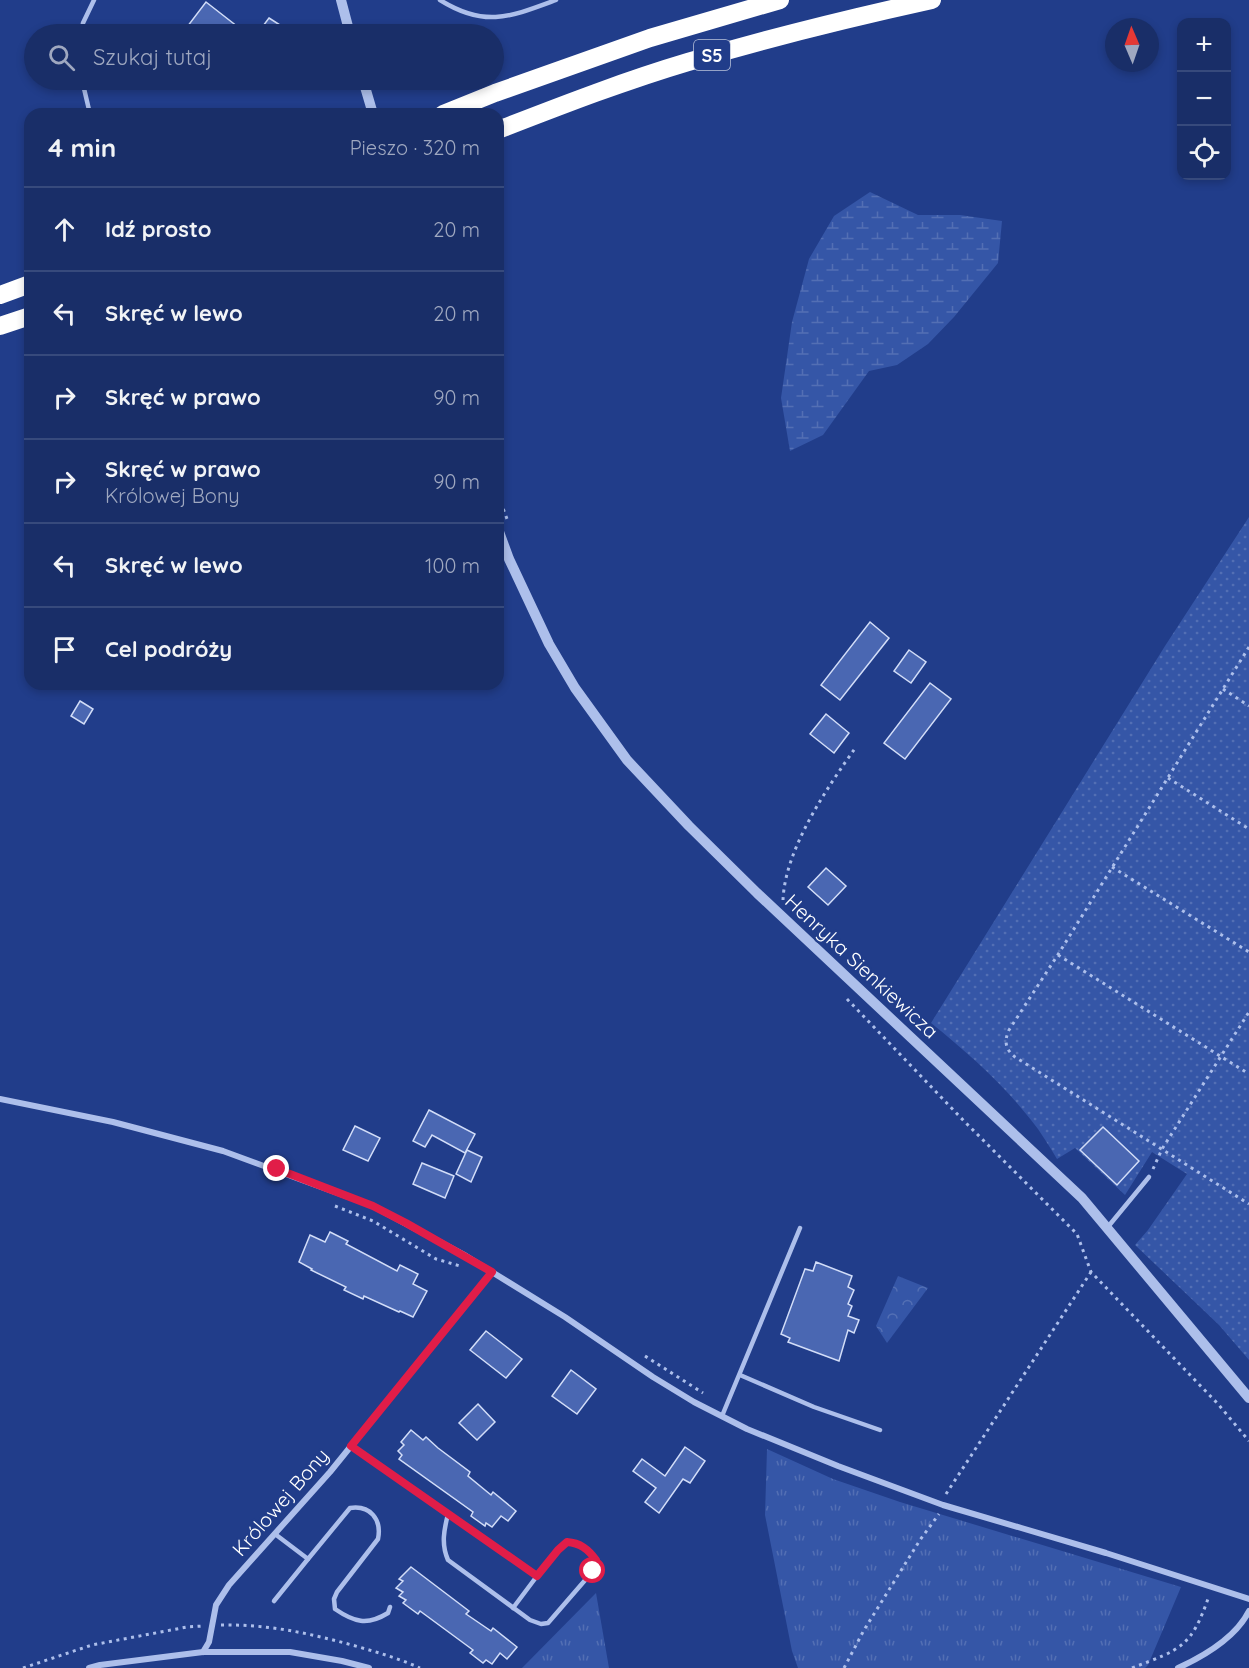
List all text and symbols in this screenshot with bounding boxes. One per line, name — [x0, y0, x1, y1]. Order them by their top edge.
north arrow — [1105, 18, 1159, 72]
map controls — [1177, 18, 1231, 180]
button: + — [1177, 18, 1231, 72]
search box — [24, 24, 504, 90]
road number: S5 — [694, 40, 730, 70]
icon: search — [45, 41, 78, 74]
text: Szukaj tutaj — [93, 43, 212, 71]
button: − — [1177, 72, 1231, 126]
button: locate — [1177, 126, 1231, 180]
text: 4 min — [48, 131, 116, 164]
text: Pieszo · 320 m — [350, 135, 480, 160]
icon: ahead — [48, 213, 81, 246]
text: Idź prosto — [105, 215, 212, 243]
text: 20 m — [433, 217, 480, 242]
icon: left — [48, 297, 81, 330]
text: Skręć w lewo — [105, 299, 243, 327]
text: 20 m — [433, 301, 480, 326]
icon: right — [48, 381, 81, 414]
text: Skręć w prawo — [105, 383, 261, 411]
text: 90 m — [433, 385, 480, 410]
text: Skręć w prawo — [105, 455, 261, 483]
icon: right — [48, 465, 81, 498]
text: 90 m — [433, 469, 480, 494]
text: Królowej Bony — [105, 483, 240, 508]
icon: left — [48, 549, 81, 582]
text: Skręć w lewo — [105, 551, 243, 579]
text: 100 m — [425, 553, 480, 578]
icon: arrive — [48, 633, 81, 666]
text: Cel podróży — [105, 635, 232, 663]
street label: Henryka Sienkiewicza — [780, 888, 944, 1044]
route end — [263, 1155, 289, 1181]
street label: Królowej Bony — [226, 1443, 334, 1561]
route start — [579, 1557, 605, 1583]

